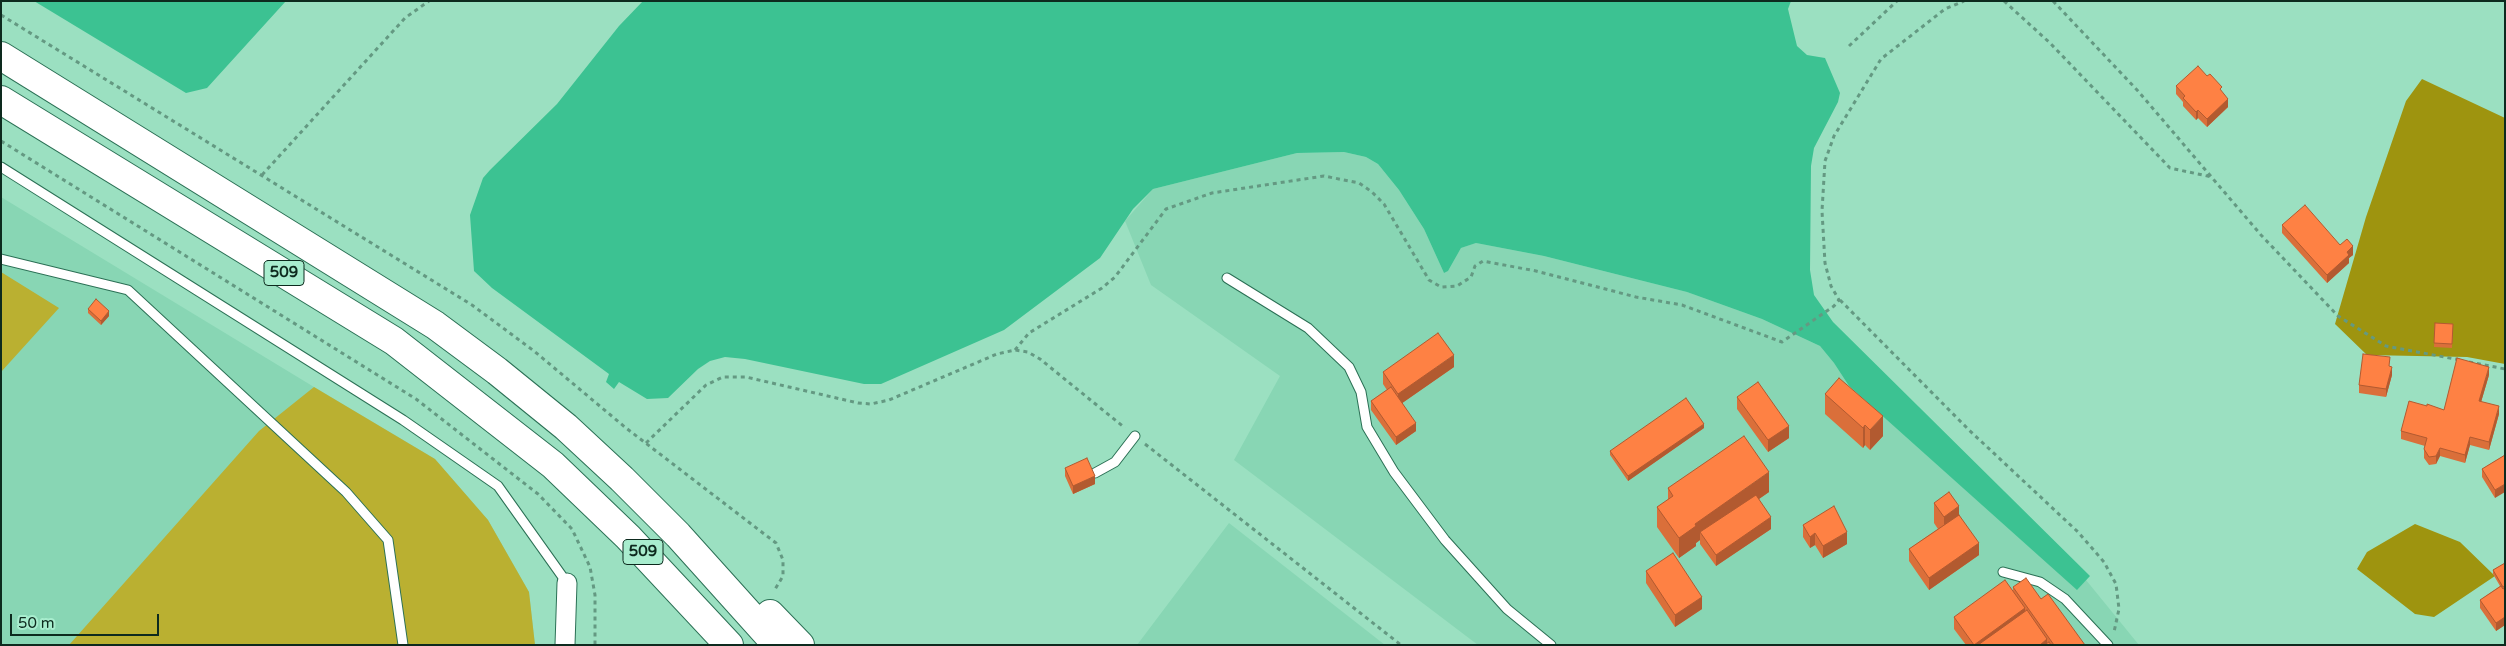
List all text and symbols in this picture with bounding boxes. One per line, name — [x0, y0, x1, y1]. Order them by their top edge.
road number: 509 — [264, 260, 304, 286]
road number: 509 — [623, 540, 663, 564]
scale bar — [12, 604, 161, 636]
text: 50 m — [18, 614, 55, 632]

